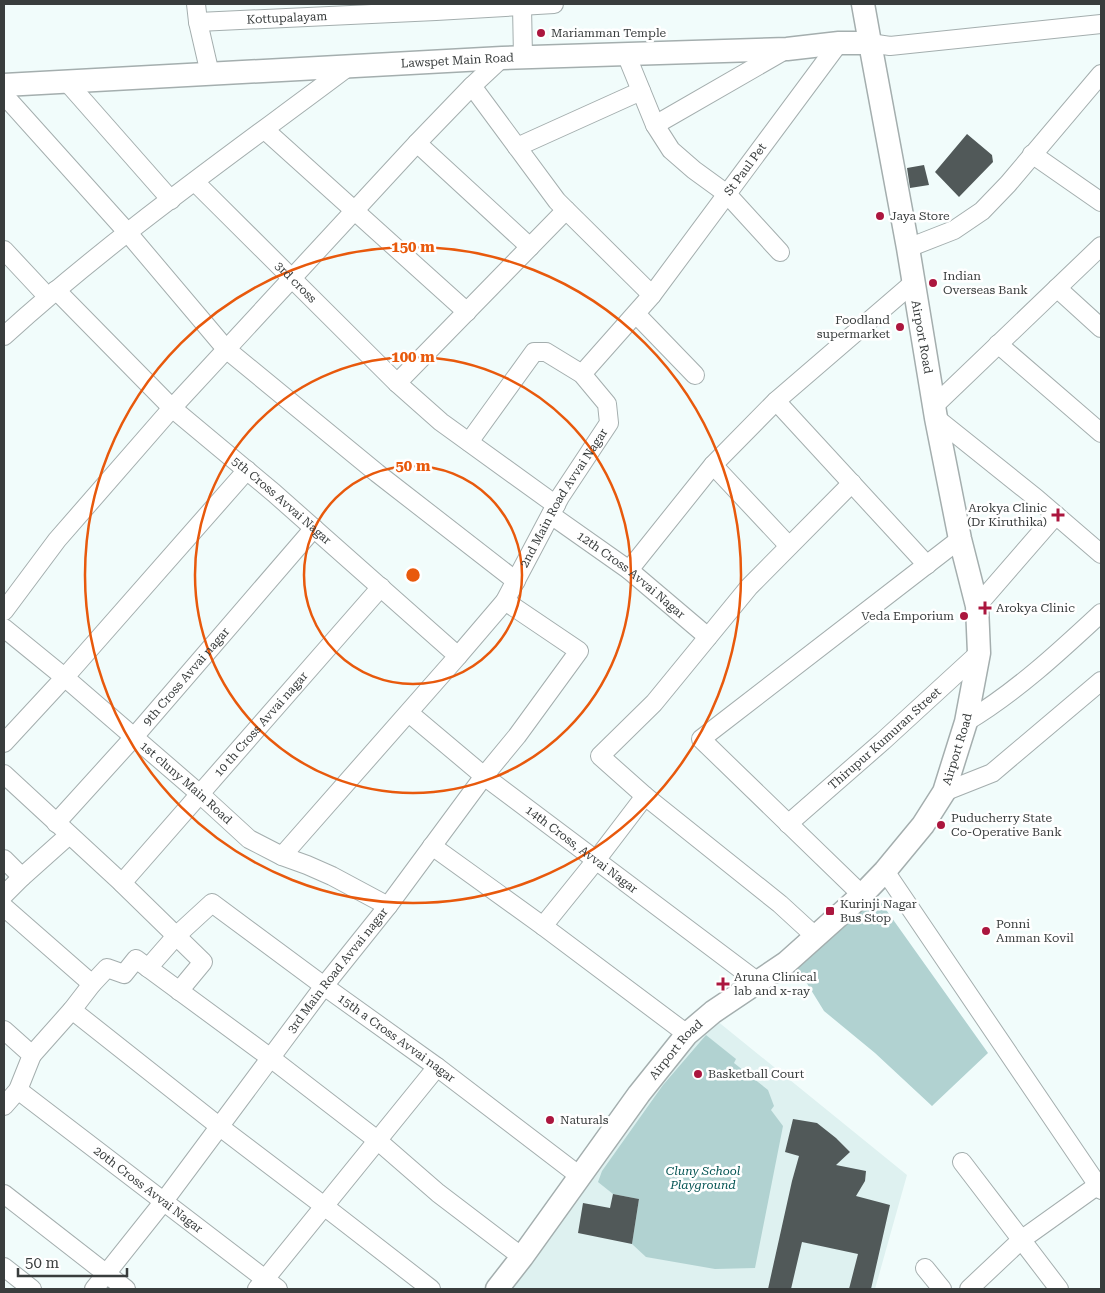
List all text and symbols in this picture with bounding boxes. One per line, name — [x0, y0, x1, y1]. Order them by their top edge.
street label: Kottupalayam — [246, 9, 328, 27]
place label: Mariamman Temple — [551, 26, 667, 40]
marker: Mariamman Temple — [535, 27, 547, 39]
street label: Lawspet Main Road — [400, 51, 514, 70]
street label: St Paul Pet — [721, 140, 770, 198]
place label: Jaya Store — [890, 209, 950, 223]
marker: Jaya Store — [874, 210, 886, 222]
text: 150 m — [391, 238, 435, 256]
street label: 3rd cross — [272, 259, 319, 306]
place label: Indian Overseas Bank — [943, 269, 1028, 297]
marker: Indian Overseas Bank — [927, 277, 939, 289]
street label: Airport Road — [909, 299, 935, 375]
place label: Foodland supermarket — [817, 313, 891, 341]
marker: Foodland supermarket — [894, 321, 906, 333]
text: 100 m — [391, 348, 435, 366]
street label: 2nd Main Road Avvai Nagar — [517, 426, 611, 570]
street label: 5th Cross Avvai Nagar — [229, 454, 334, 547]
text: 50 m — [395, 457, 431, 475]
place label: Arokya Clinic (Dr Kiruthika) — [967, 501, 1047, 529]
marker: Arokya Clinic (Dr Kiruthika) — [1051, 508, 1065, 522]
street label: 12th Cross Avvai Nagar — [574, 528, 688, 621]
centre of rings — [404, 566, 422, 584]
marker: Arokya Clinic — [978, 601, 992, 615]
place label: Arokya Clinic — [996, 601, 1075, 615]
place label: Veda Emporium — [861, 609, 954, 623]
marker: Veda Emporium — [958, 610, 970, 622]
street label: 9th Cross Avvai nagar — [140, 624, 232, 728]
street label: 10 th Cross Avvai nagar — [211, 669, 311, 780]
street label: Thirupur Kumuran Street — [825, 684, 944, 792]
street label: Airport Road — [940, 712, 975, 787]
street label: 1st cluny Main Road — [137, 739, 235, 827]
street label: 14th Cross, Avvai Nagar — [523, 803, 640, 896]
place label: Puducherry State Co-Operative Bank — [951, 811, 1062, 839]
marker: Puducherry State Co-Operative Bank — [935, 819, 947, 831]
place label: Kurinji Nagar Bus Stop — [840, 897, 917, 925]
street label: 3rd Main Road Avvai nagar — [284, 905, 391, 1036]
marker: Kurinji Nagar Bus Stop — [824, 905, 836, 917]
place label: Ponni Amman Kovil — [996, 917, 1074, 945]
marker: Ponni Amman Kovil — [980, 925, 992, 937]
place label: Aruna Clinical lab and x-ray — [734, 970, 817, 998]
marker: Aruna Clinical lab and x-ray — [716, 977, 730, 991]
street label: 15th a Cross Avvai nagar — [335, 991, 458, 1085]
street label: Airport Road — [646, 1017, 706, 1082]
place label: Basketball Court — [708, 1067, 805, 1081]
marker: Basketball Court — [692, 1068, 704, 1080]
place label: Naturals — [560, 1113, 609, 1127]
marker: Naturals — [544, 1114, 556, 1126]
street label: 20th Cross Avvai Nagar — [91, 1144, 206, 1236]
park label: Cluny School Playground — [666, 1164, 741, 1192]
scale bar — [18, 1246, 126, 1278]
text: 50 m — [25, 1254, 60, 1272]

